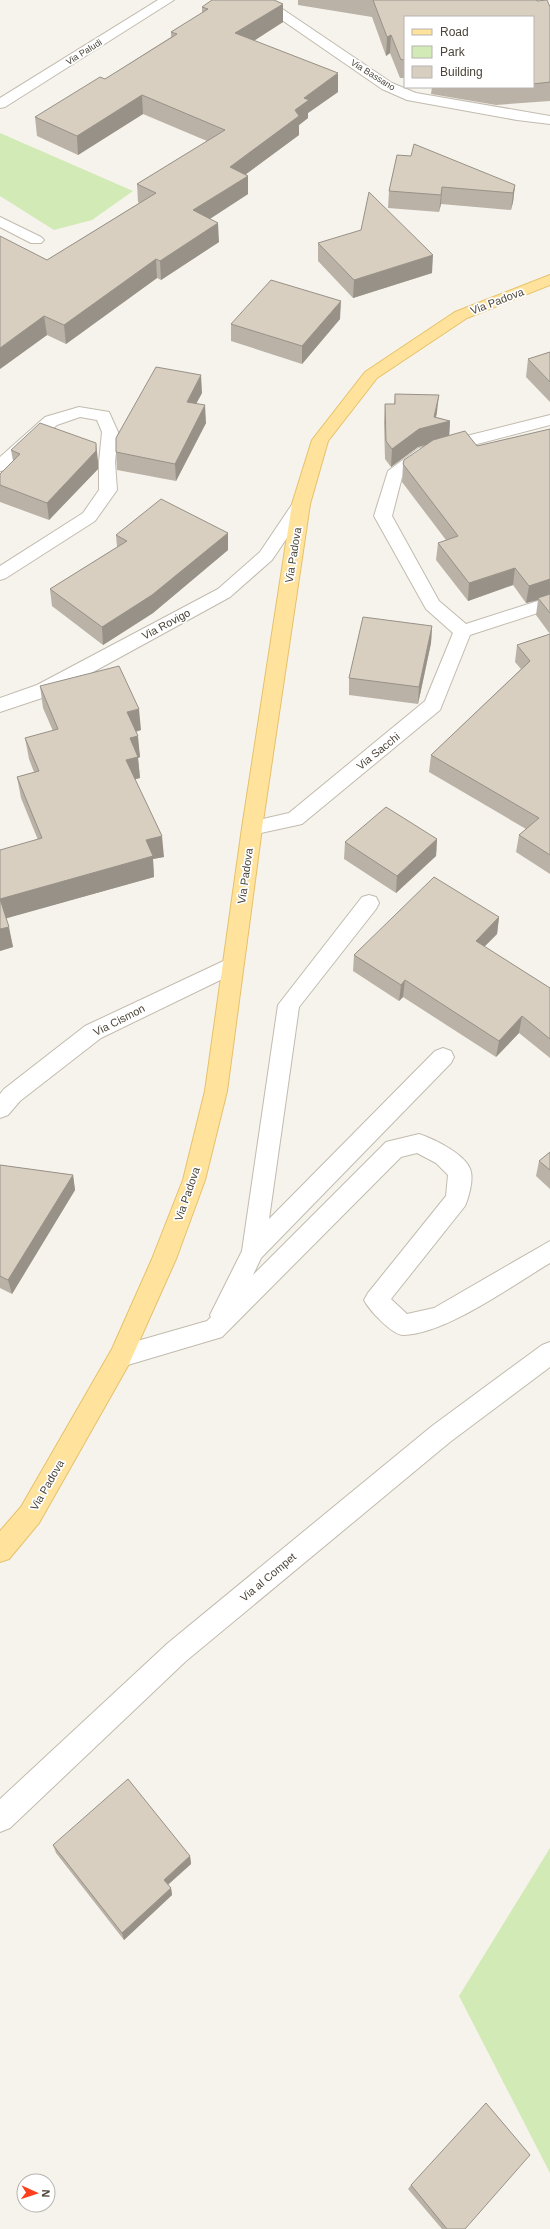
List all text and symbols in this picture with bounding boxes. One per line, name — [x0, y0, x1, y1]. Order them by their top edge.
legend — [404, 16, 534, 88]
text: Road — [440, 25, 469, 39]
street label: Via Paludi — [64, 37, 104, 67]
text: Park — [440, 45, 466, 59]
street label: Via Bassano — [349, 57, 397, 93]
text: Building — [440, 65, 483, 79]
street label: Via Padova — [469, 285, 526, 317]
street label: Via Padova — [283, 526, 303, 584]
street label: Via Rovigo — [140, 606, 192, 642]
street label: Via Sacchi — [354, 730, 402, 772]
street label: Via Padova — [235, 847, 255, 905]
street label: Via Cismon — [91, 1002, 147, 1038]
street label: Via Padova — [172, 1165, 202, 1222]
street label: Via Padova — [28, 1457, 67, 1512]
street label: Via al Compet — [238, 1550, 298, 1604]
north arrow — [16, 2173, 56, 2213]
text: N — [40, 2189, 52, 2198]

